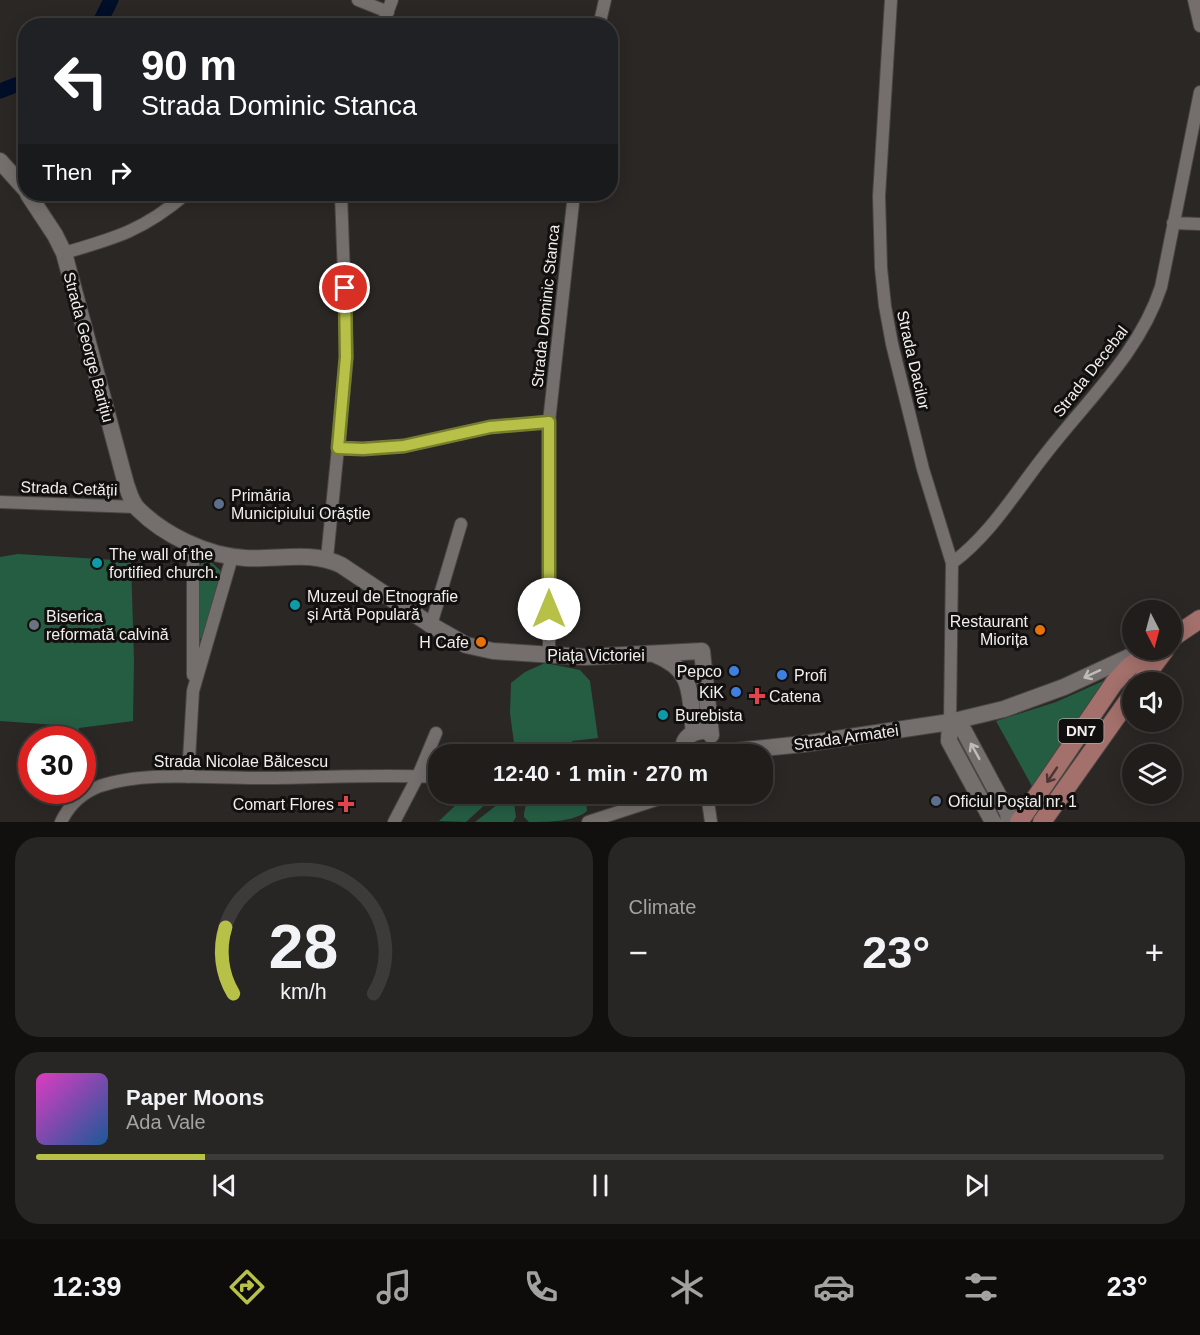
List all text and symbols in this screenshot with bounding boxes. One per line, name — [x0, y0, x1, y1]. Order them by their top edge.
icon: left — [42, 42, 120, 120]
text: 90 m — [141, 42, 237, 89]
text: Strada Dominic Stanca — [141, 91, 417, 121]
icon: right — [104, 156, 137, 189]
text: Then — [42, 160, 92, 185]
street label: Strada Dominic Stanca — [528, 224, 563, 388]
pin — [319, 262, 370, 313]
street label: Strada George Barițiu — [60, 270, 117, 424]
icon: arrive — [328, 271, 361, 304]
street label: Strada Dacilor — [894, 309, 933, 412]
street label: Strada Decebal — [1050, 323, 1131, 420]
street label: Strada Cetății — [20, 478, 118, 499]
place label: Primăria Municipiului Orăștie — [231, 487, 371, 522]
marker: Primăria Municipiului Orăștie — [212, 497, 226, 511]
place label: The wall of the fortified church. — [109, 546, 218, 581]
marker: The wall of the fortified church. — [90, 556, 104, 570]
position arrow — [517, 577, 581, 641]
place label: Muzeul de Etnografie și Artă Populară — [307, 588, 458, 623]
marker: Muzeul de Etnografie și Artă Populară — [288, 598, 302, 612]
north arrow — [1122, 600, 1182, 660]
map controls — [1122, 600, 1182, 804]
place label: Biserica reformată calvină — [46, 608, 169, 643]
place label: Restaurant Miorița — [950, 613, 1029, 648]
marker: Biserica reformată calvină — [27, 618, 41, 632]
marker: Restaurant Miorița — [1033, 623, 1047, 637]
place label: H Cafe — [419, 634, 469, 651]
marker: H Cafe — [474, 635, 488, 649]
street label: Piața Victoriei — [547, 647, 645, 664]
place label: Pepco — [677, 663, 722, 680]
marker: Pepco — [727, 664, 741, 678]
place label: Profi — [794, 667, 827, 684]
marker: Profi — [775, 668, 789, 682]
one-way arrow — [1083, 669, 1102, 680]
button: sound — [1122, 672, 1182, 732]
place label: KiK — [699, 684, 724, 701]
marker: KiK — [729, 685, 743, 699]
place label: Catena — [769, 688, 821, 705]
marker: Catena — [750, 689, 764, 703]
place label: Burebista — [675, 707, 743, 724]
marker: Burebista — [656, 708, 670, 722]
road number: DN7 — [1058, 719, 1104, 743]
street label: Strada Armatei — [792, 722, 900, 753]
speed limit sign: 30 — [18, 726, 96, 804]
one-way arrow — [969, 743, 981, 760]
button: layers — [1122, 744, 1182, 804]
street label: Strada Nicolae Bălcescu — [154, 753, 328, 770]
text: 12:40 · 1 min · 270 m — [493, 761, 708, 786]
one-way arrow — [1045, 766, 1058, 783]
place label: Oficiul Poștal nr. 1 — [948, 793, 1077, 810]
marker: Oficiul Poștal nr. 1 — [929, 794, 943, 808]
place label: Comart Flores — [233, 796, 334, 813]
marker: Comart Flores — [339, 797, 353, 811]
text: Climate — [629, 896, 696, 918]
text: 28 — [269, 912, 338, 981]
text: 23° — [862, 927, 930, 978]
text: − — [629, 934, 648, 971]
text: + — [1145, 934, 1164, 971]
text: km/h — [281, 980, 327, 1004]
text: Paper Moons — [126, 1085, 264, 1110]
text: Ada Vale — [126, 1111, 206, 1133]
icon: previous — [208, 1169, 241, 1202]
icon: pause — [584, 1169, 617, 1202]
icon: next — [960, 1169, 993, 1202]
icon: directions — [226, 1266, 268, 1308]
icon: music — [373, 1266, 415, 1308]
icon: phone — [520, 1266, 562, 1308]
icon: climate — [666, 1266, 708, 1308]
icon: car — [813, 1266, 855, 1308]
icon: filters — [960, 1266, 1002, 1308]
text: 12:39 — [52, 1272, 121, 1302]
text: 23° — [1107, 1272, 1148, 1302]

